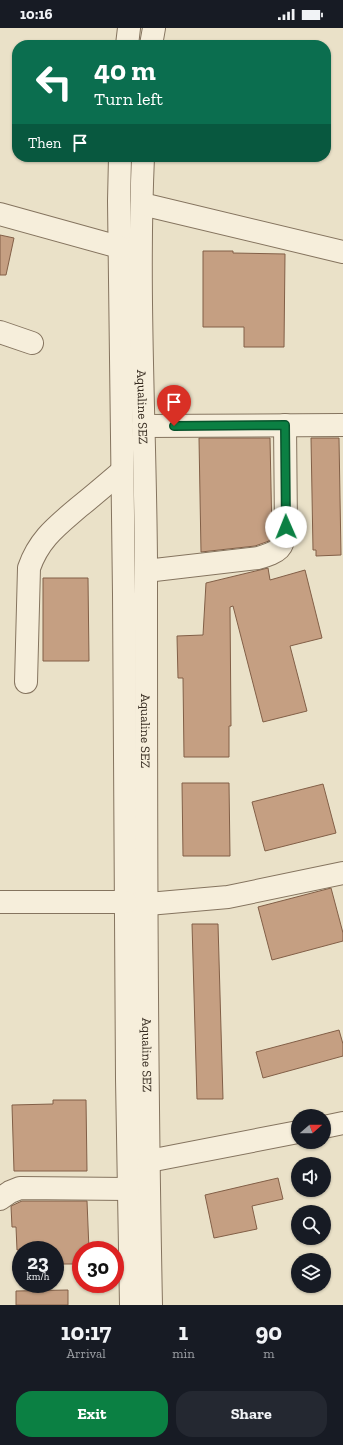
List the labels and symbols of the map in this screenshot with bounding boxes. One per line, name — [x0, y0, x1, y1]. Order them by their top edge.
street label: Aqualine SEZ — [134, 370, 151, 445]
pin — [157, 385, 191, 426]
position arrow — [265, 506, 307, 548]
street label: Aqualine SEZ — [138, 694, 153, 769]
street label: Aqualine SEZ — [139, 1018, 155, 1093]
north arrow — [291, 1109, 331, 1149]
speed limit sign: 30 — [72, 1241, 124, 1293]

